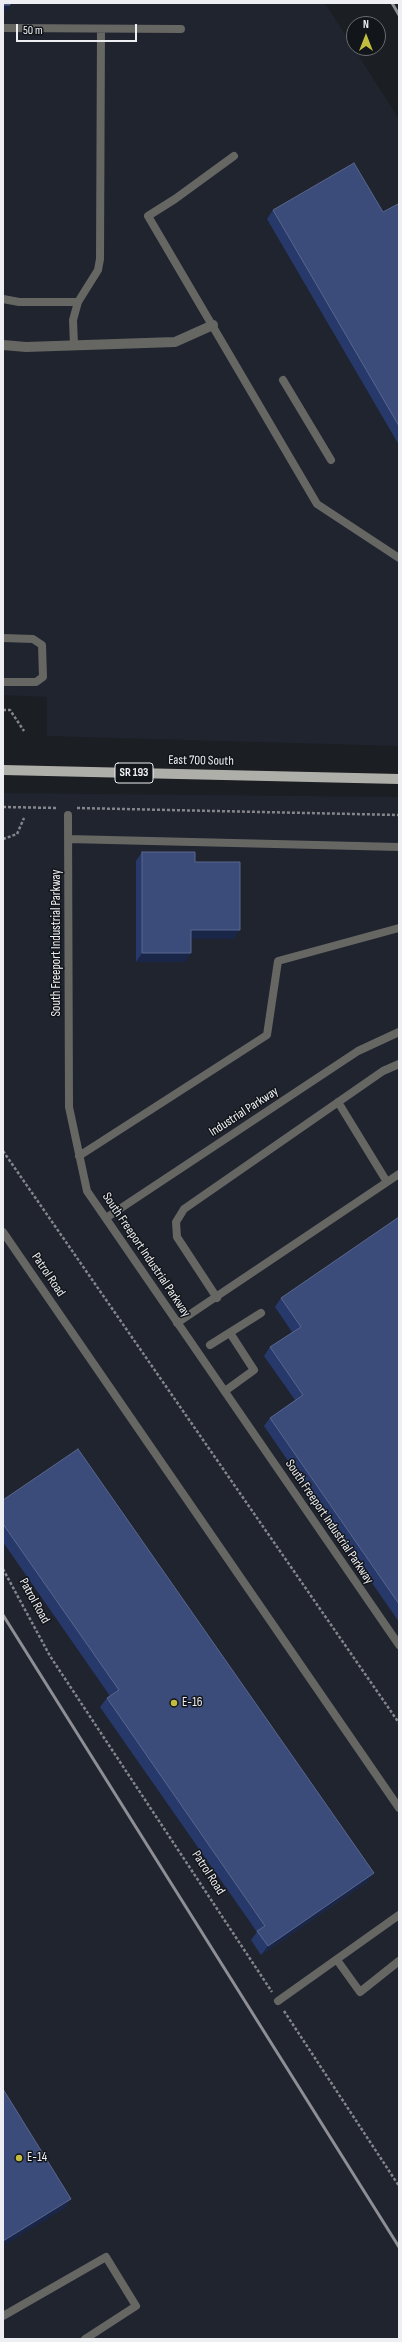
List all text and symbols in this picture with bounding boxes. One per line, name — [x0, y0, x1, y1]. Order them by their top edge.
scale bar — [18, 16, 139, 42]
north arrow — [346, 16, 386, 56]
text: N — [363, 18, 369, 31]
text: 50 m — [23, 23, 43, 38]
street label: East 700 South — [168, 753, 234, 769]
road number: SR 193 — [115, 763, 153, 783]
street label: South Freeport Industrial Parkway — [49, 870, 65, 1016]
street label: Industrial Parkway — [206, 1084, 282, 1140]
street label: South Freeport Industrial Parkway — [98, 1190, 194, 1320]
street label: Patrol Road — [28, 1250, 68, 1300]
street label: South Freeport Industrial Parkway — [281, 1457, 377, 1587]
street label: Patrol Road — [15, 1576, 53, 1626]
place label: E-16 — [182, 1695, 202, 1711]
marker: E-16 — [169, 1698, 179, 1708]
street label: Patrol Road — [188, 1848, 228, 1898]
place label: E-14 — [27, 2150, 47, 2166]
marker: E-14 — [14, 2153, 24, 2163]

